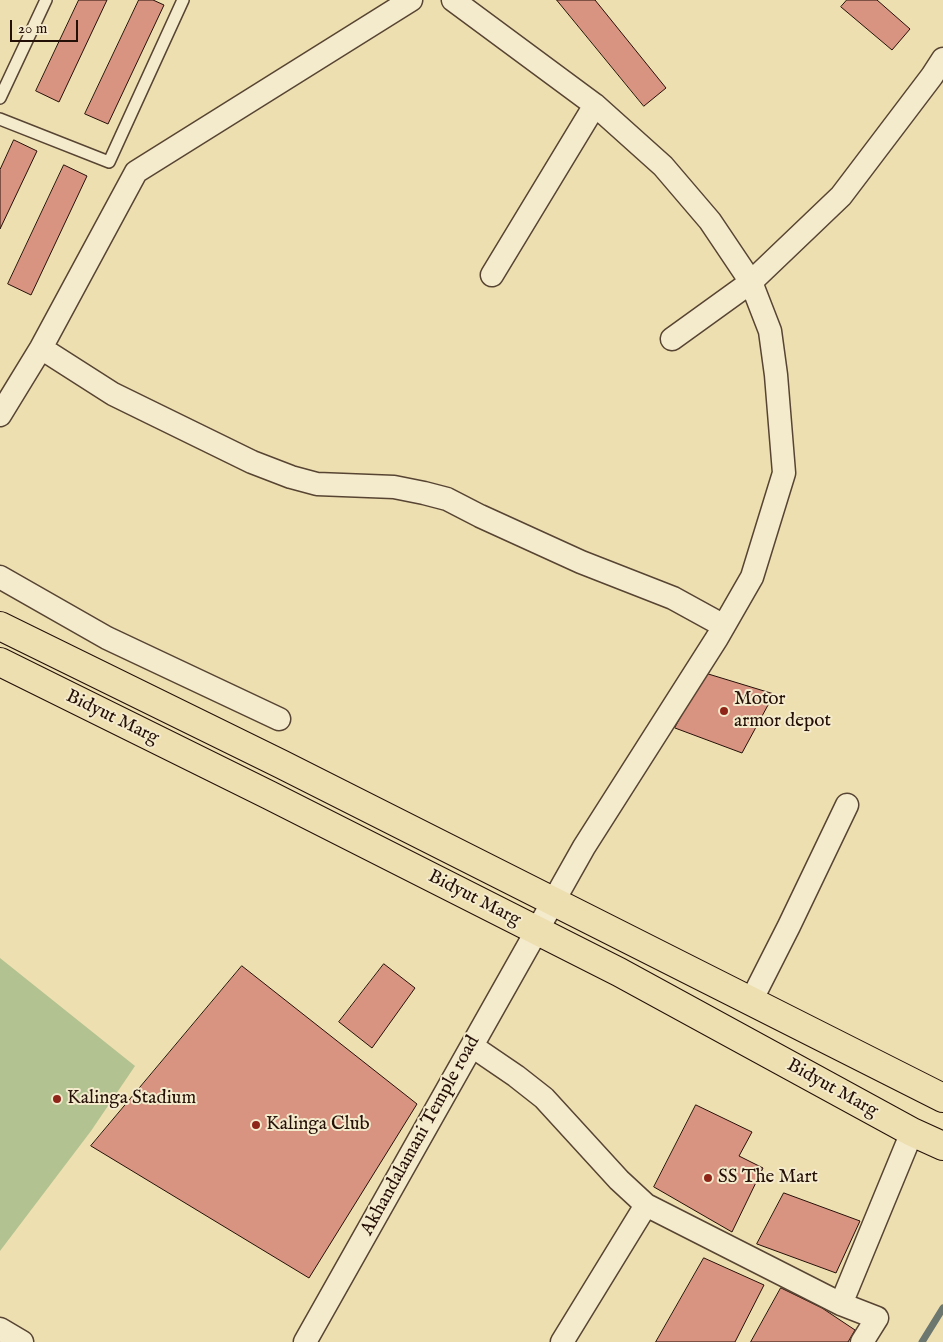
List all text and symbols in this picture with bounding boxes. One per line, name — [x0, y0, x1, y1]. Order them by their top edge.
scale bar — [12, 10, 80, 42]
text: 20 m — [18, 19, 47, 38]
street label: Bidyut Marg — [62, 686, 162, 750]
place label: Motor armor depot — [734, 689, 831, 733]
marker: Motor armor depot — [718, 705, 730, 717]
street label: Bidyut Marg — [424, 866, 524, 932]
street label: Akhandalamani Temple road — [357, 1032, 485, 1240]
street label: Bidyut Marg — [782, 1055, 882, 1123]
place label: Kalinga Stadium — [67, 1088, 196, 1110]
marker: Kalinga Stadium — [51, 1093, 63, 1105]
place label: Kalinga Club — [266, 1114, 370, 1136]
marker: Kalinga Club — [250, 1119, 262, 1131]
place label: SS The Mart — [718, 1167, 818, 1189]
marker: SS The Mart — [702, 1172, 714, 1184]

